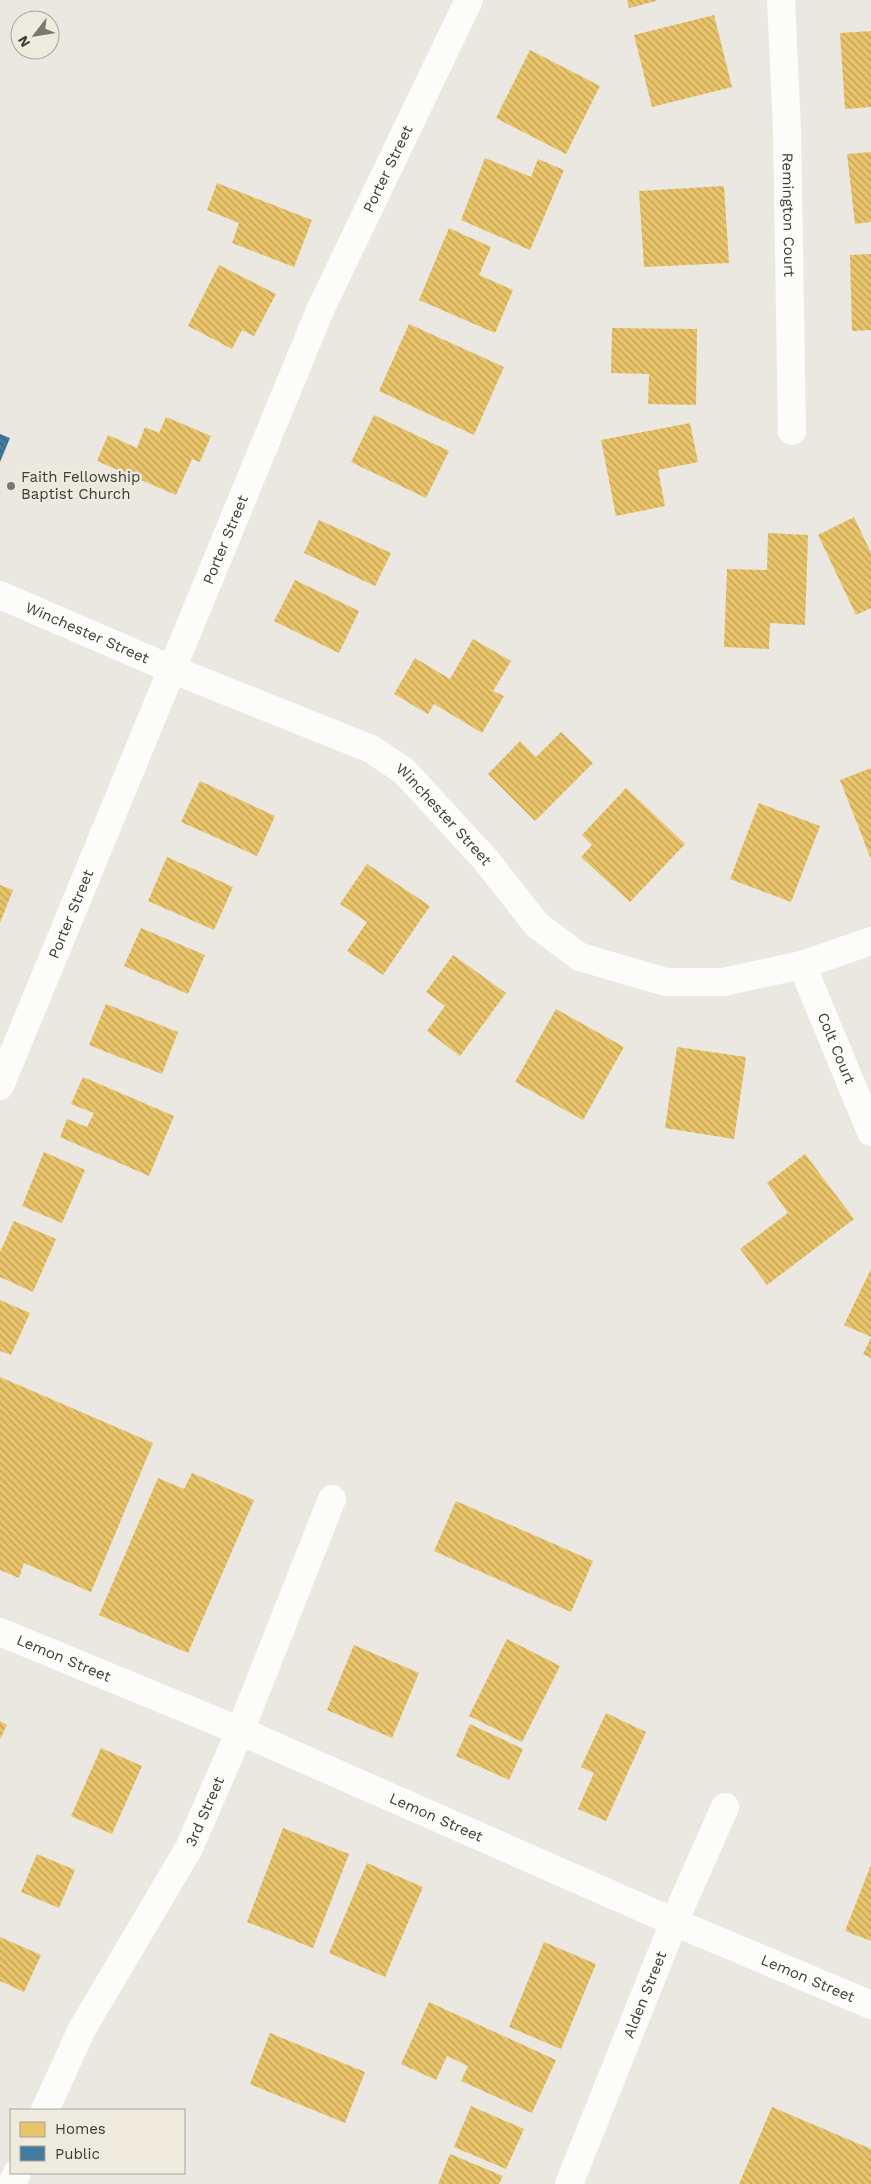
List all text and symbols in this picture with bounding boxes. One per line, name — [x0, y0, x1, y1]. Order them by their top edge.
north arrow — [10, 10, 60, 60]
text: N — [14, 33, 33, 50]
street label: Porter Street — [359, 122, 417, 215]
street label: Remington Court — [778, 153, 798, 278]
place label: Faith Fellowship Baptist Church — [21, 468, 140, 503]
marker: Faith Fellowship Baptist Church — [5, 480, 17, 492]
street label: Porter Street — [199, 492, 252, 587]
street label: Winchester Street — [23, 598, 152, 668]
street label: Winchester Street — [392, 759, 496, 869]
street label: Porter Street — [45, 866, 98, 961]
street label: Colt Court — [814, 1010, 859, 1087]
street label: Lemon Street — [14, 1631, 114, 1686]
street label: 3rd Street — [182, 1773, 228, 1849]
street label: Lemon Street — [387, 1789, 486, 1846]
street label: Alden Street — [619, 1948, 671, 2041]
street label: Lemon Street — [758, 1951, 858, 2006]
legend — [10, 2109, 185, 2174]
text: Homes — [55, 2120, 106, 2138]
text: Public — [55, 2145, 100, 2163]

